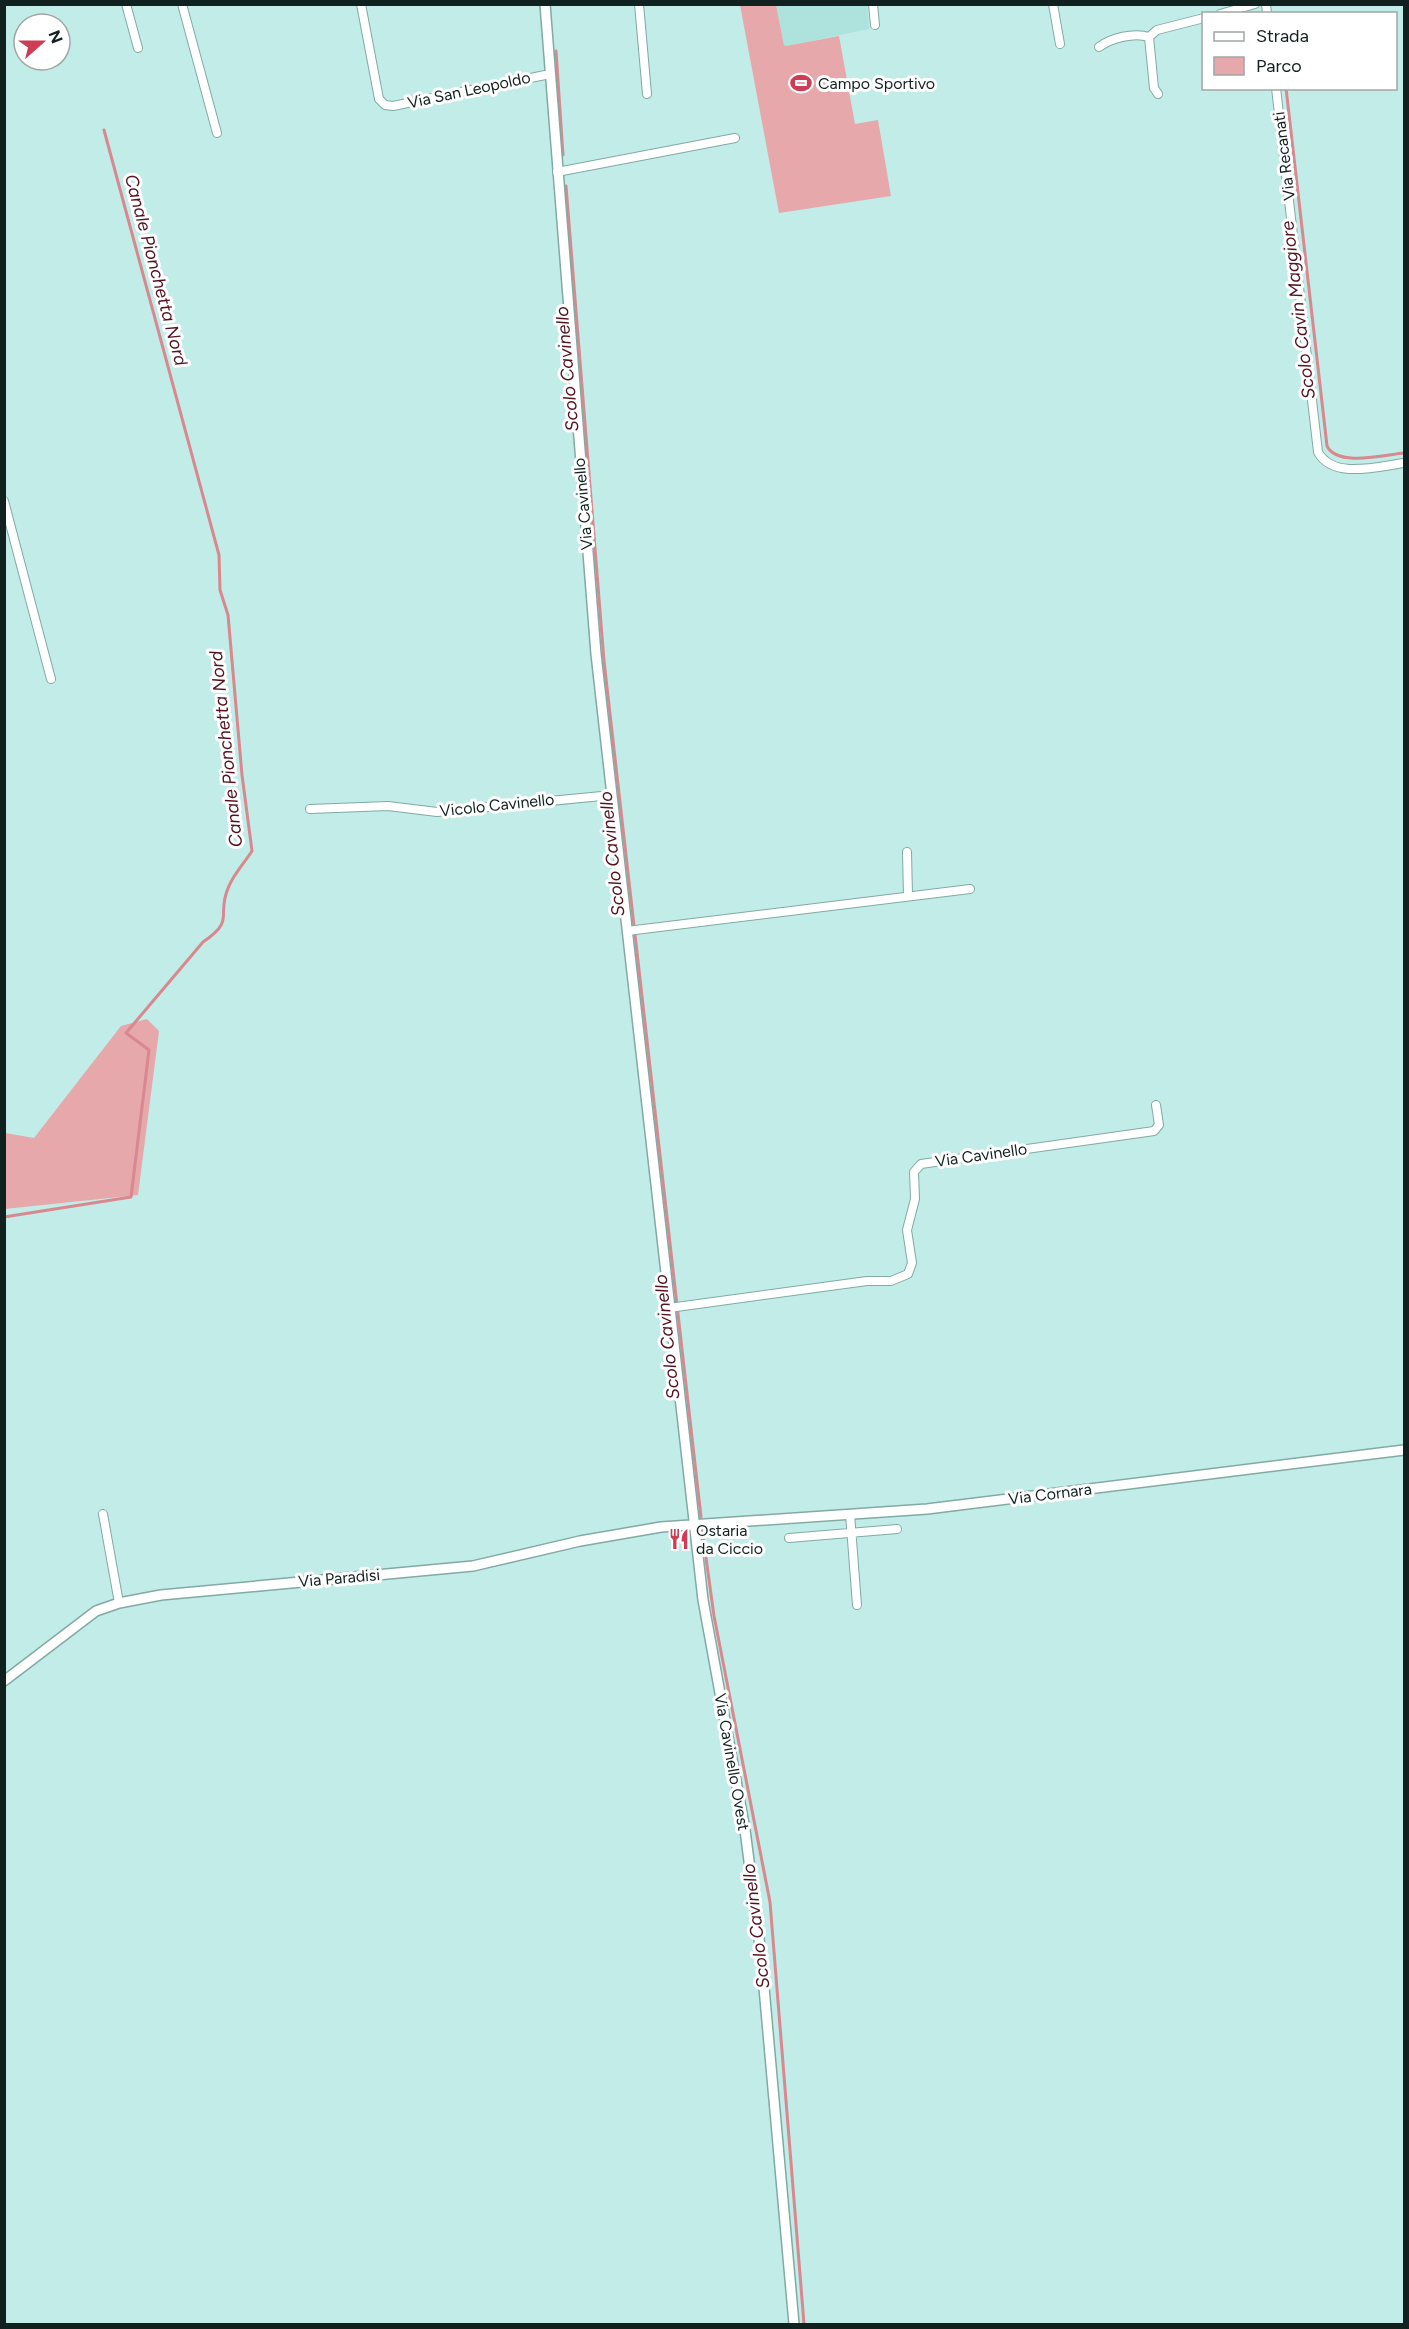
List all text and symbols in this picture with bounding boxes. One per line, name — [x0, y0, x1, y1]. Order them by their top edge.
north arrow — [12, 12, 72, 72]
legend — [1202, 12, 1397, 90]
text: Strada — [1256, 25, 1309, 47]
text: N — [44, 28, 67, 46]
text: Parco — [1256, 55, 1302, 77]
street label: Via San Leopoldo — [406, 68, 532, 112]
sports icon: Campo Sportivo — [789, 71, 813, 95]
place label: Campo Sportivo — [818, 74, 935, 93]
street label: Via Recanati — [1269, 111, 1299, 201]
water label: Canale Pionchetta Nord — [120, 172, 192, 369]
water label: Scolo Cavin Maggiore — [1276, 220, 1320, 400]
water label: Scolo Cavinello — [551, 305, 583, 433]
street label: Via Cavinello — [570, 457, 596, 551]
water label: Canale Pionchetta Nord — [205, 649, 247, 848]
street label: Vicolo Cavinello — [439, 790, 555, 820]
water label: Scolo Cavinello — [594, 790, 630, 918]
street label: Via Cavinello — [934, 1139, 1028, 1171]
water label: Scolo Cavinello — [649, 1273, 685, 1401]
street label: Via Cornara — [1007, 1479, 1093, 1509]
place label: Ostaria da Ciccio — [696, 1521, 763, 1558]
restaurant icon: Ostaria da Ciccio — [667, 1527, 691, 1551]
street label: Via Paradisi — [297, 1565, 381, 1591]
street label: Via Cavinello Ovest — [711, 1692, 753, 1832]
water label: Scolo Cavinello — [737, 1862, 775, 1990]

